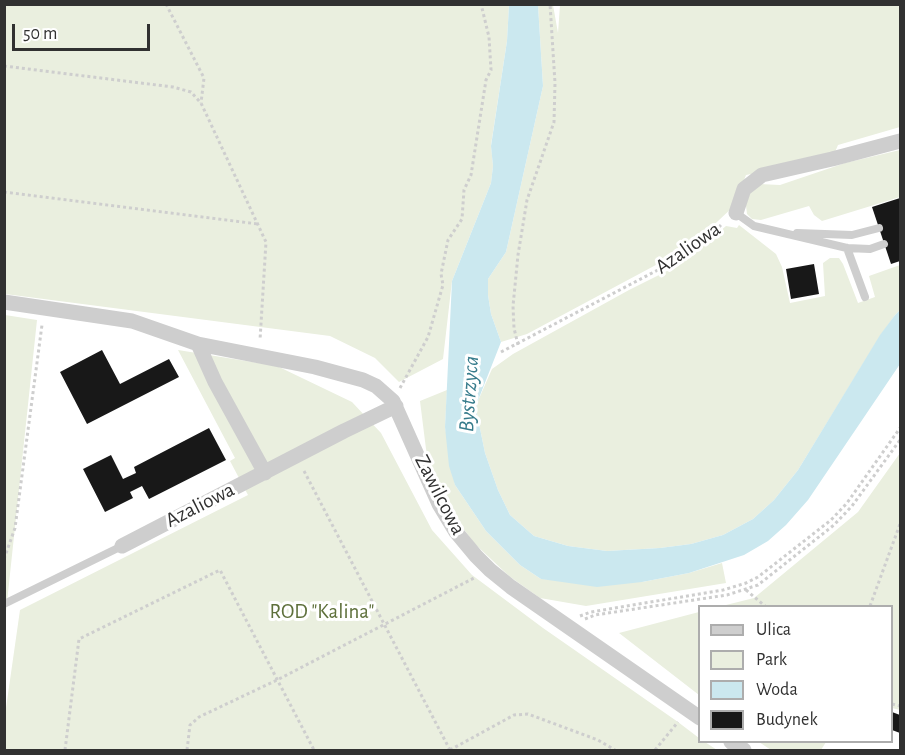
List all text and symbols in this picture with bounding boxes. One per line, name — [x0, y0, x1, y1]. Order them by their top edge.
scale bar — [15, 12, 153, 50]
text: 50 m — [23, 25, 57, 43]
street label: Azaliowa — [650, 216, 726, 280]
water label: Bystrzyca — [453, 355, 485, 433]
street label: Zawilcowa — [409, 451, 471, 539]
street label: Azaliowa — [161, 477, 239, 533]
park label: ROD "Kalina" — [270, 599, 374, 625]
legend — [698, 605, 893, 743]
text: Ulica — [756, 621, 791, 639]
text: Park — [756, 651, 787, 669]
text: Woda — [756, 681, 798, 699]
text: Budynek — [756, 711, 818, 729]

